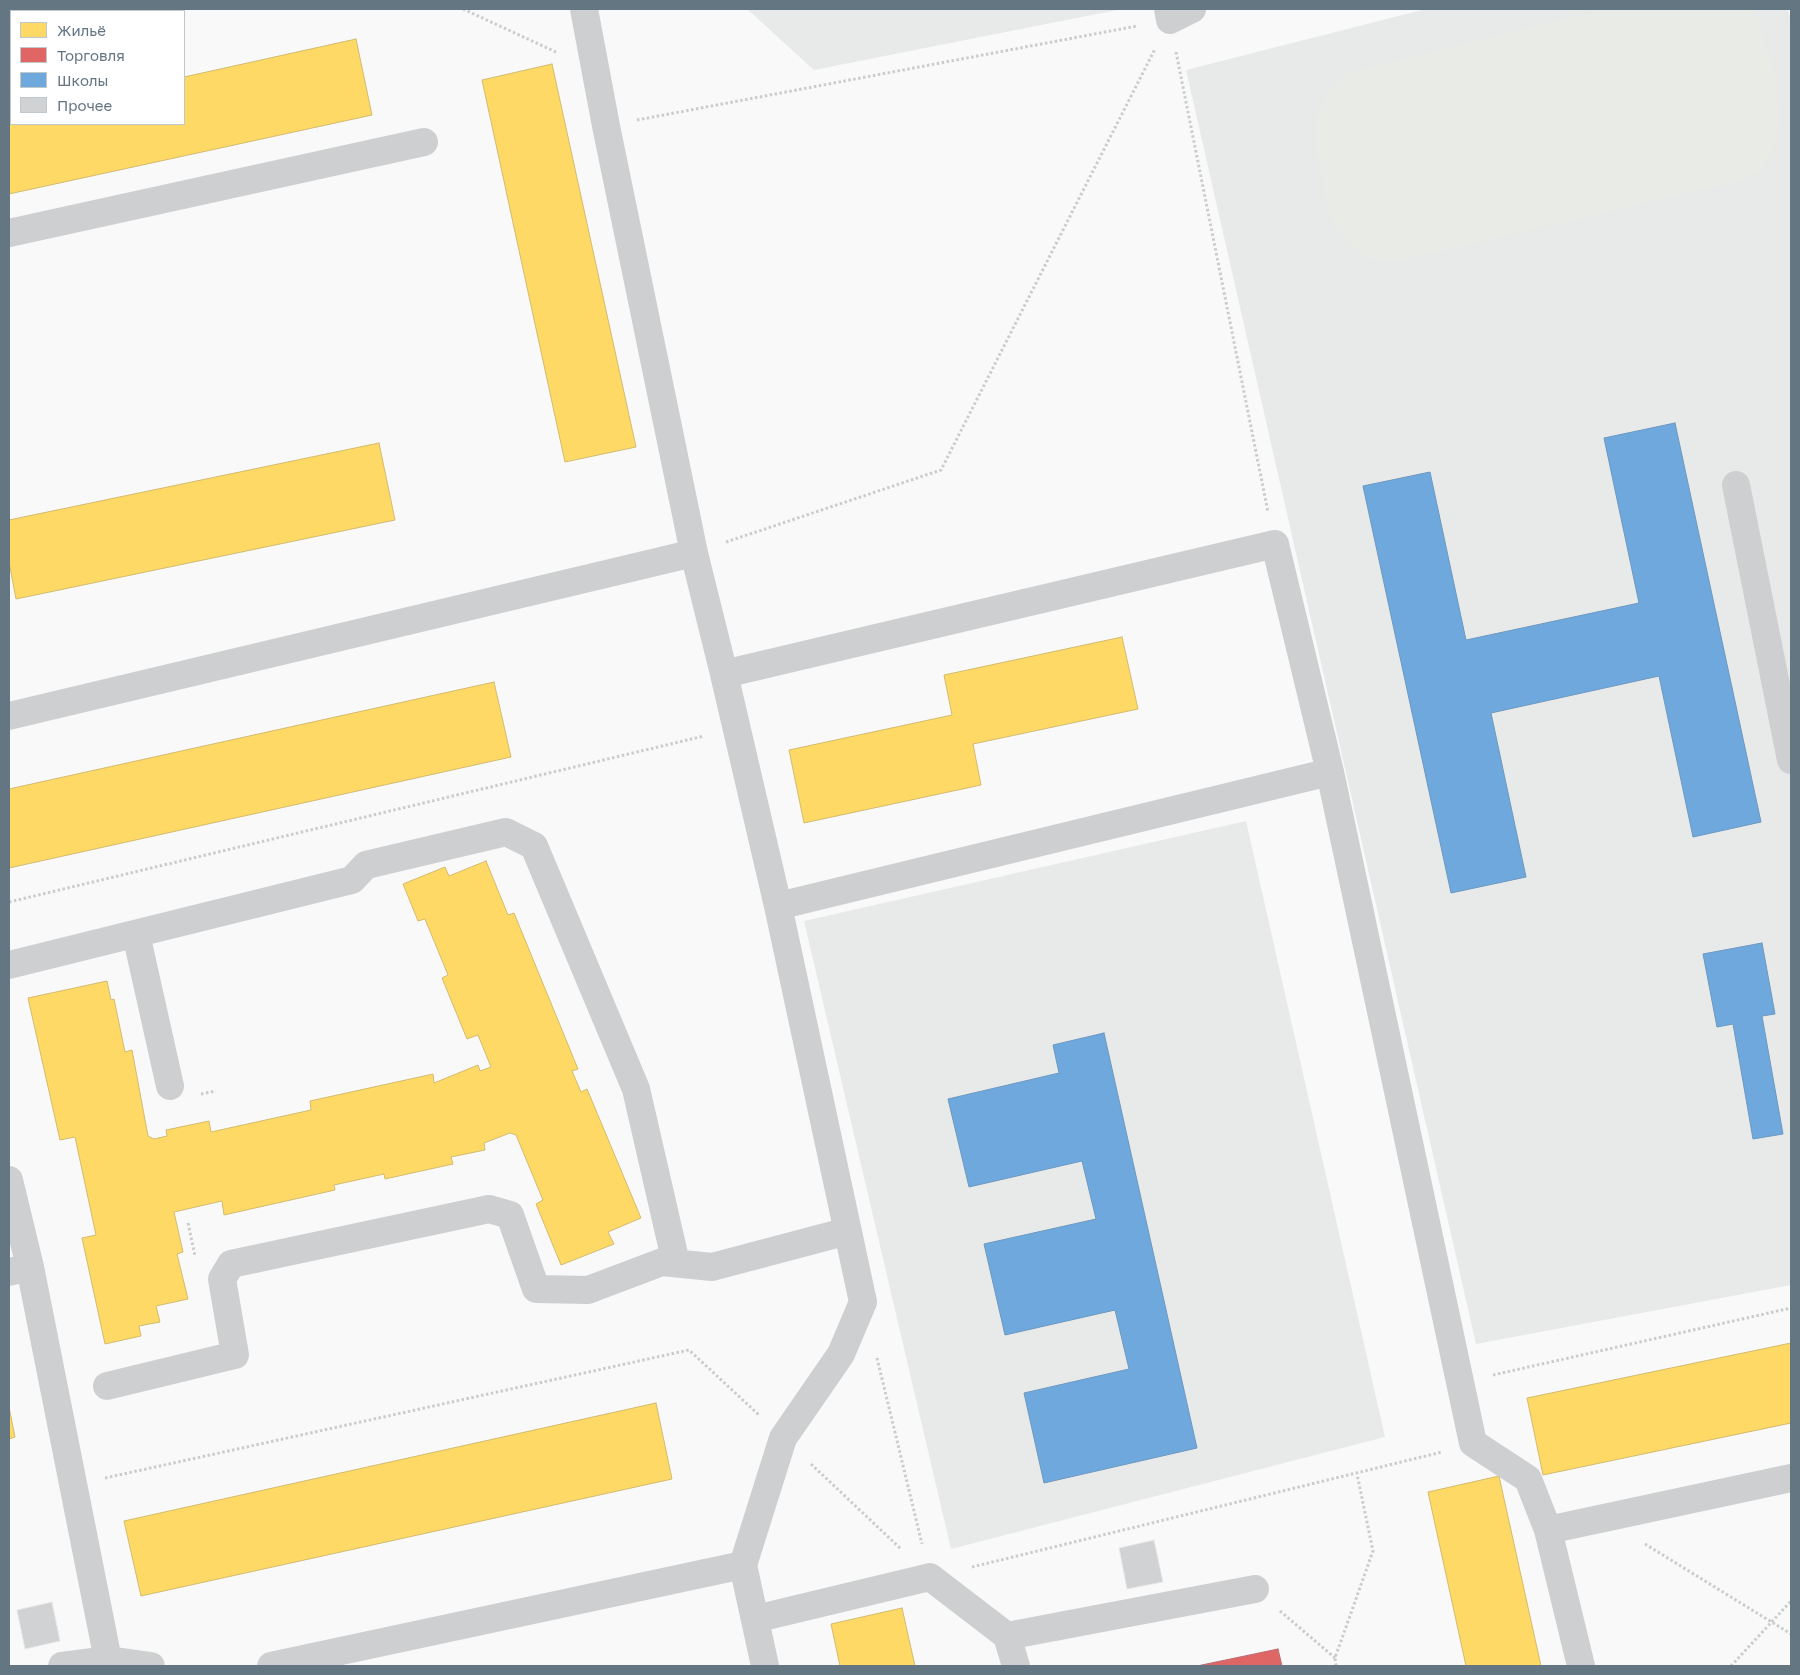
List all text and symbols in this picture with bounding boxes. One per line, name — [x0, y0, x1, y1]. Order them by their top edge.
legend — [10, 10, 185, 125]
text: Жильё — [57, 21, 106, 39]
text: Торговля — [57, 46, 125, 64]
text: Школы — [57, 71, 108, 89]
text: Прочее — [57, 96, 112, 114]

